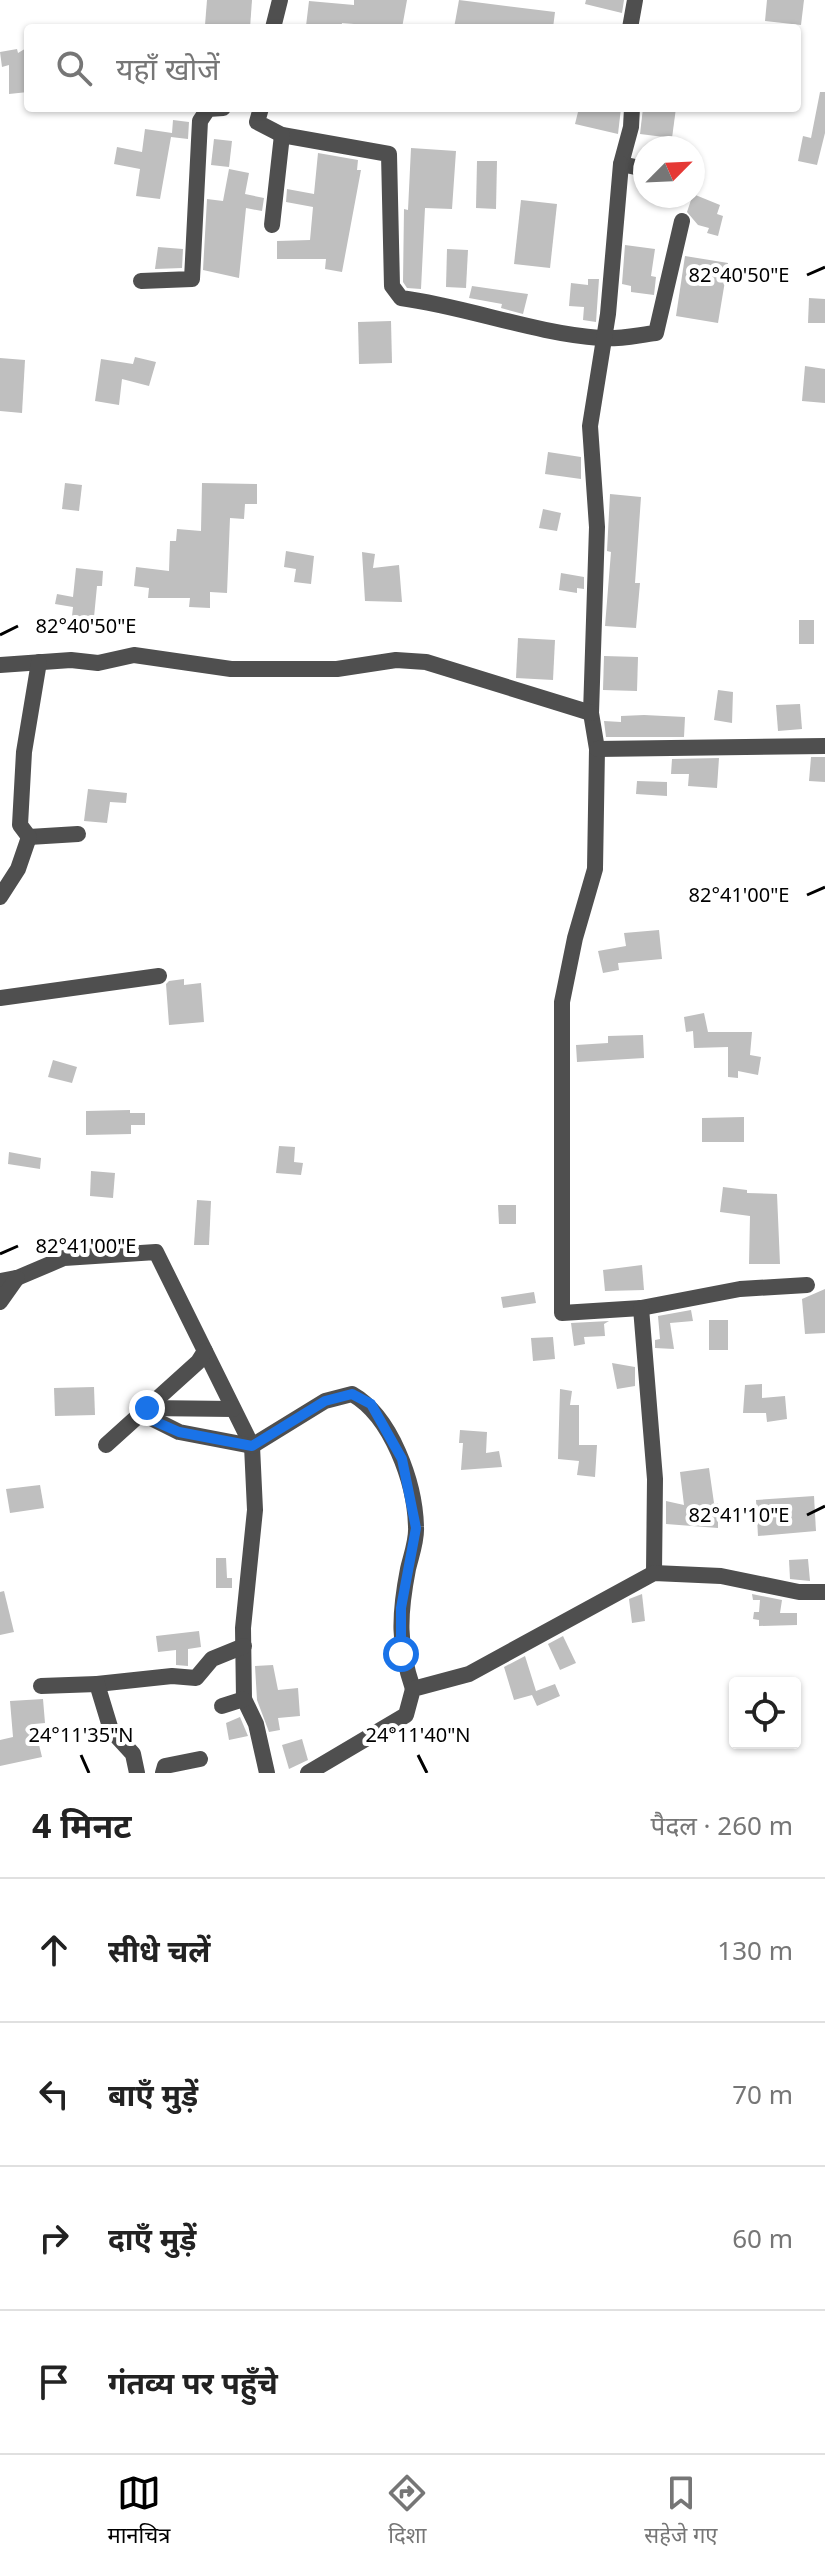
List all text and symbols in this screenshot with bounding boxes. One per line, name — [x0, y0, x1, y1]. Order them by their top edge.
search box — [24, 24, 801, 112]
icon: search — [52, 46, 96, 90]
text: यहाँ खोजें — [116, 48, 219, 89]
north arrow — [633, 136, 705, 208]
text: 82°40'50"E — [689, 261, 789, 288]
text: 82°40'50"E — [36, 612, 136, 639]
text: 82°41'00"E — [689, 881, 789, 908]
text: 82°41'00"E — [36, 1232, 136, 1259]
route end — [129, 1390, 165, 1426]
text: 82°41'10"E — [689, 1501, 789, 1528]
route start — [383, 1636, 419, 1672]
map controls — [729, 1677, 801, 1749]
button: locate — [729, 1677, 801, 1749]
text: 24°11'35"N — [28, 1721, 134, 1748]
text: 24°11'40"N — [365, 1721, 471, 1748]
text: 4 मिनट — [32, 1802, 132, 1848]
text: पैदल · 260 m — [651, 1807, 793, 1843]
icon: ahead — [32, 1928, 76, 1972]
text: सीधे चलें — [108, 1930, 210, 1971]
text: 130 m — [717, 1932, 793, 1968]
icon: left — [32, 2072, 76, 2116]
text: बाएँ मुड़ें — [108, 2074, 198, 2115]
text: 70 m — [732, 2076, 793, 2112]
icon: right — [32, 2216, 76, 2260]
text: दाएँ मुड़ें — [108, 2218, 196, 2259]
text: 60 m — [732, 2220, 793, 2256]
icon: arrive — [32, 2360, 76, 2404]
text: गंतव्य पर पहुँचे — [108, 2362, 278, 2403]
tab: मानचित्र — [107, 2471, 170, 2549]
tab: दिशा — [385, 2471, 429, 2549]
tab: सहेजे गए — [644, 2471, 718, 2549]

